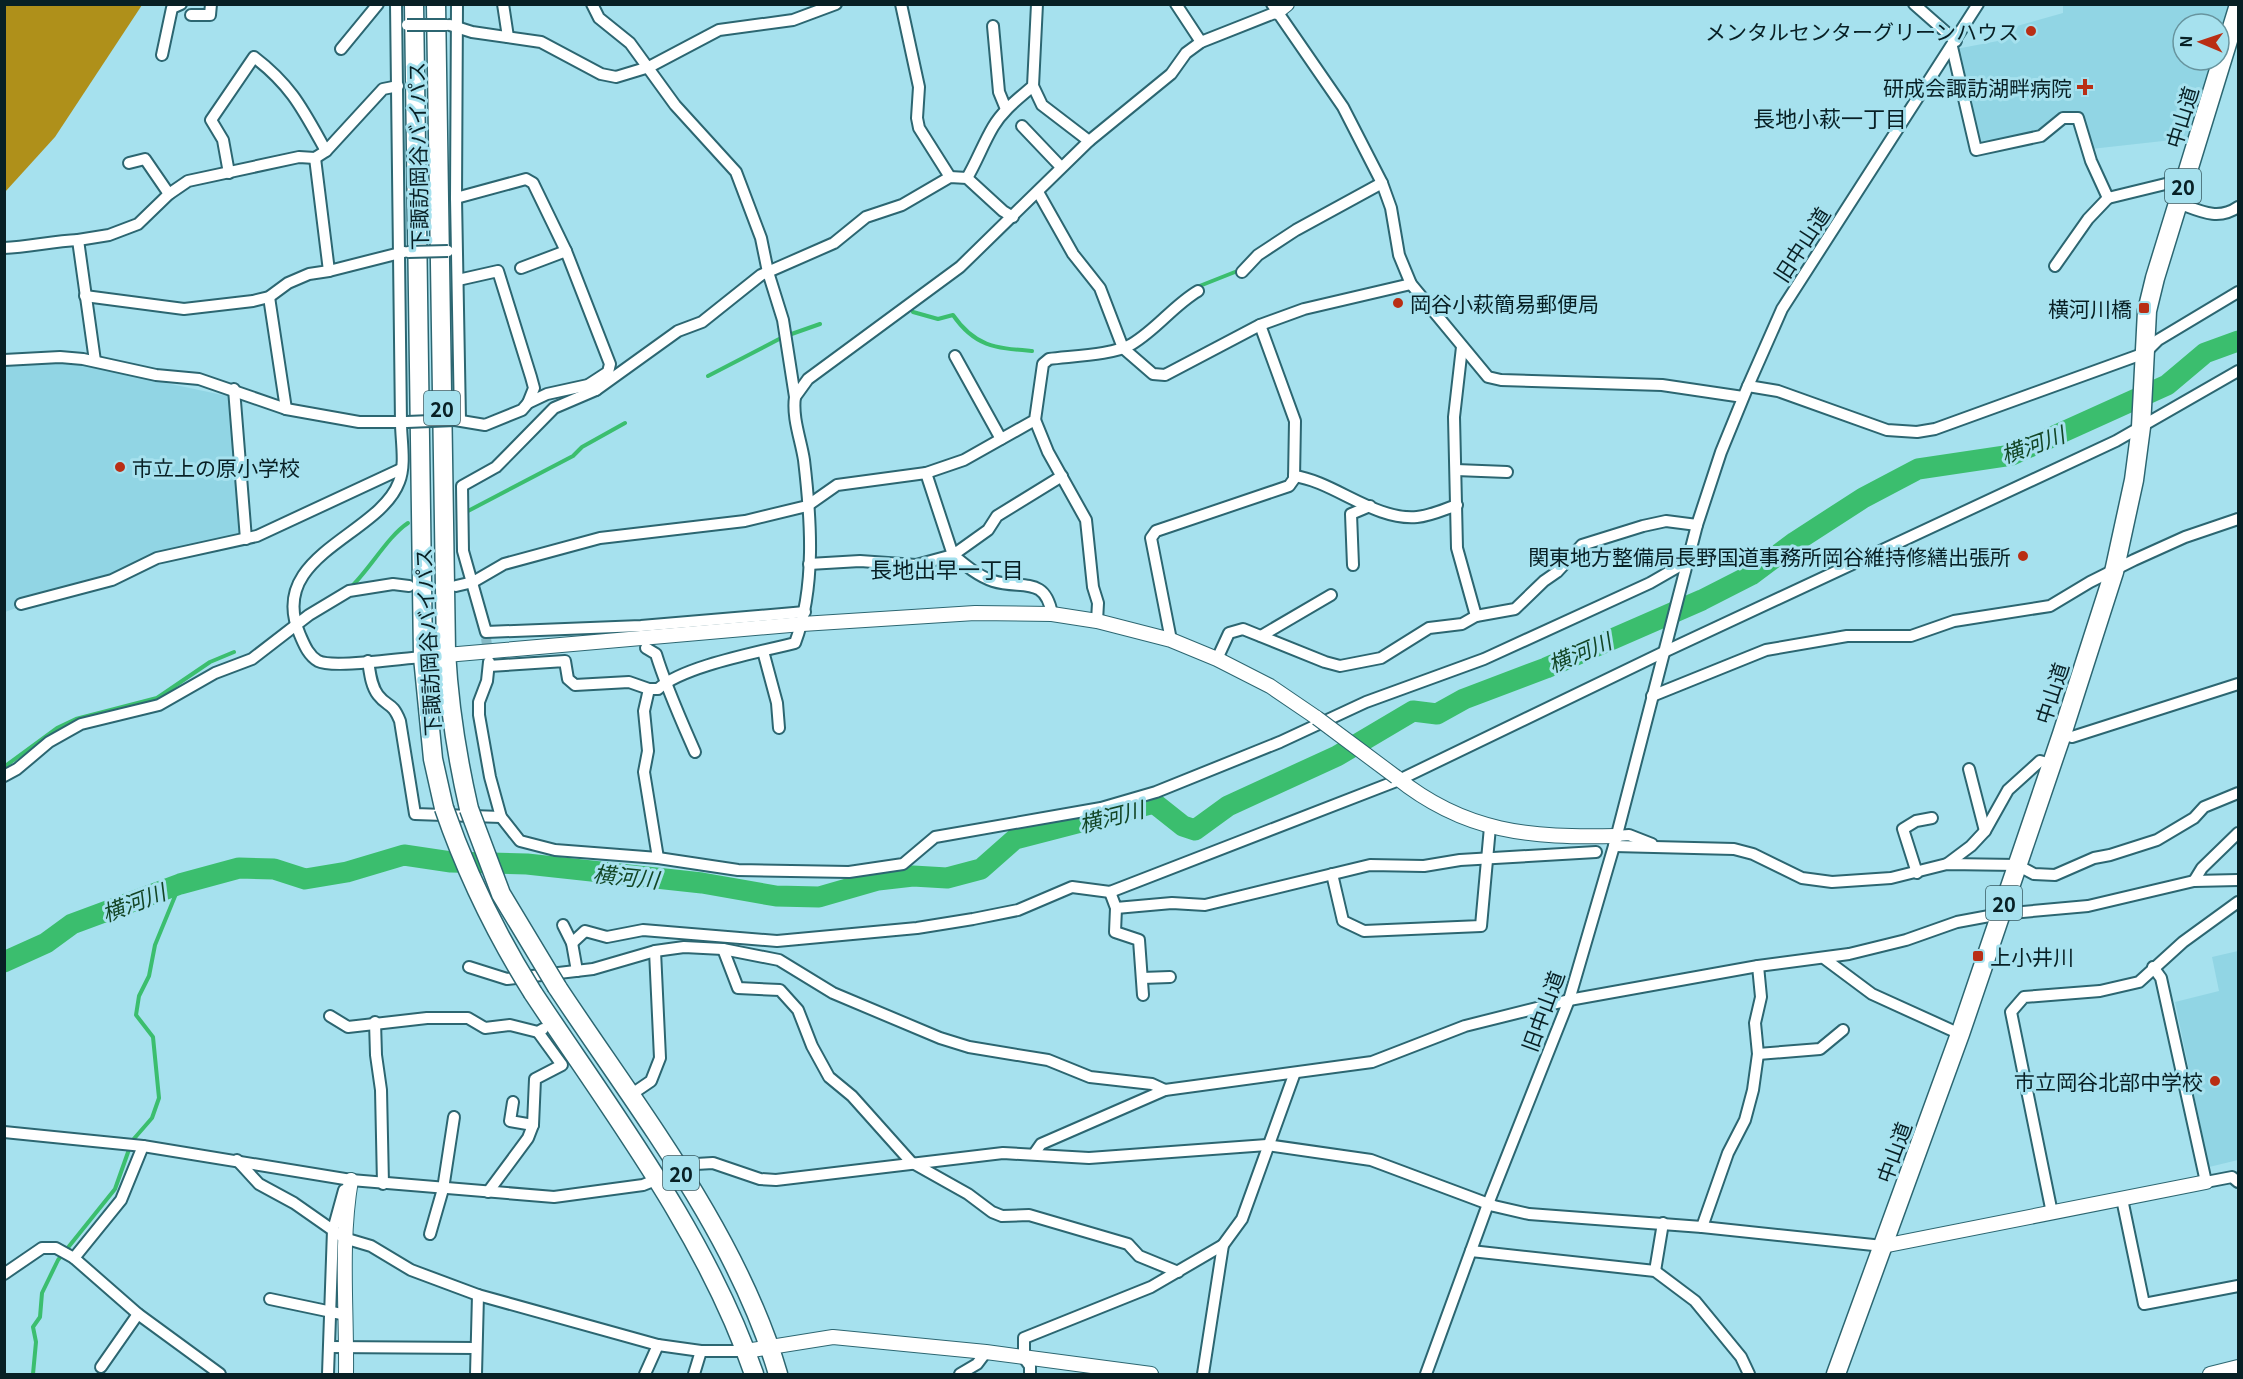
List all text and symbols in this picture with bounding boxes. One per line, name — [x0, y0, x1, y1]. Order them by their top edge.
north arrow — [2171, 12, 2231, 72]
place label: メンタルセンターグリーンハウス — [1705, 16, 2019, 46]
marker: メンタルセンターグリーンハウス — [2024, 24, 2038, 38]
text: N — [2173, 35, 2197, 48]
street label: 下諏訪岡谷バイパス — [400, 61, 434, 251]
place label: 研成会諏訪湖畔病院 — [1883, 72, 2072, 102]
marker: 研成会諏訪湖畔病院 — [2076, 78, 2094, 96]
street label: 中山道 — [2157, 82, 2205, 152]
district label: 長地小萩一丁目 — [1753, 101, 1907, 133]
road number: 20 — [2165, 169, 2201, 203]
street label: 旧中山道 — [1766, 201, 1836, 287]
place label: 岡谷小萩簡易郵便局 — [1410, 288, 1599, 318]
place label: 横河川橋 — [2048, 293, 2132, 323]
marker: 岡谷小萩簡易郵便局 — [1391, 296, 1405, 310]
marker: 横河川橋 — [2137, 301, 2151, 315]
road number: 20 — [424, 391, 460, 425]
water label: 横河川 — [1996, 416, 2070, 469]
place label: 市立上の原小学校 — [132, 452, 300, 482]
marker: 市立上の原小学校 — [113, 460, 127, 474]
place label: 関東地方整備局長野国道事務所岡谷維持修繕出張所 — [1528, 541, 2011, 571]
street label: 下諏訪岡谷バイパス — [407, 547, 447, 737]
marker: 関東地方整備局長野国道事務所岡谷維持修繕出張所 — [2016, 549, 2030, 563]
district label: 長地出早一丁目 — [870, 552, 1024, 584]
water label: 横河川 — [1542, 623, 1617, 679]
street label: 中山道 — [2027, 658, 2075, 728]
water label: 横河川 — [1075, 791, 1149, 839]
water label: 横河川 — [592, 856, 662, 895]
water label: 横河川 — [96, 874, 171, 928]
road number: 20 — [1986, 886, 2022, 920]
place label: 上小井川 — [1990, 941, 2074, 971]
marker: 上小井川 — [1971, 949, 1985, 963]
street label: 旧中山道 — [1514, 966, 1570, 1056]
place label: 市立岡谷北部中学校 — [2014, 1066, 2203, 1096]
marker: 市立岡谷北部中学校 — [2208, 1074, 2222, 1088]
street label: 中山道 — [1868, 1117, 1918, 1187]
road number: 20 — [663, 1156, 699, 1190]

